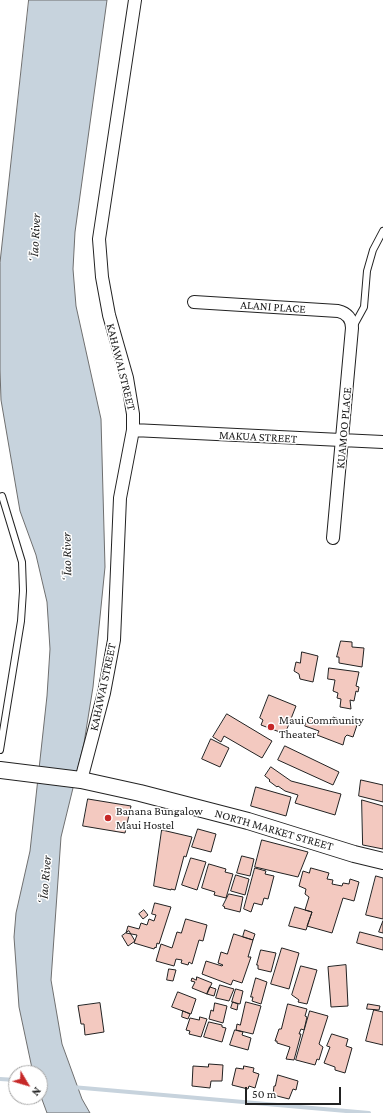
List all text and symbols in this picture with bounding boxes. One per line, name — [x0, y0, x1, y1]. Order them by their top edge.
water label: ʻĪao River — [26, 213, 44, 265]
street label: ALANI PLACE — [240, 298, 306, 316]
street label: KAHAWAI STREET — [103, 322, 139, 412]
street label: KUAMOO PLACE — [333, 387, 355, 469]
street label: MAKUA STREET — [218, 428, 298, 446]
water label: ʻĪao River — [59, 532, 75, 584]
street label: KAHAWAI STREET — [87, 642, 119, 732]
place label: Maui Community Theater — [279, 713, 364, 741]
marker: Maui Community Theater — [266, 722, 276, 732]
place label: Banana Bungalow Maui Hostel — [116, 804, 203, 832]
street label: NORTH MARKET STREET — [213, 806, 335, 854]
marker: Banana Bungalow Maui Hostel — [103, 813, 113, 823]
water label: ʻĪao River — [35, 855, 55, 907]
north arrow — [8, 1065, 48, 1105]
scale bar — [247, 1079, 343, 1105]
text: N — [30, 1085, 44, 1098]
text: 50 m — [252, 1087, 276, 1101]

